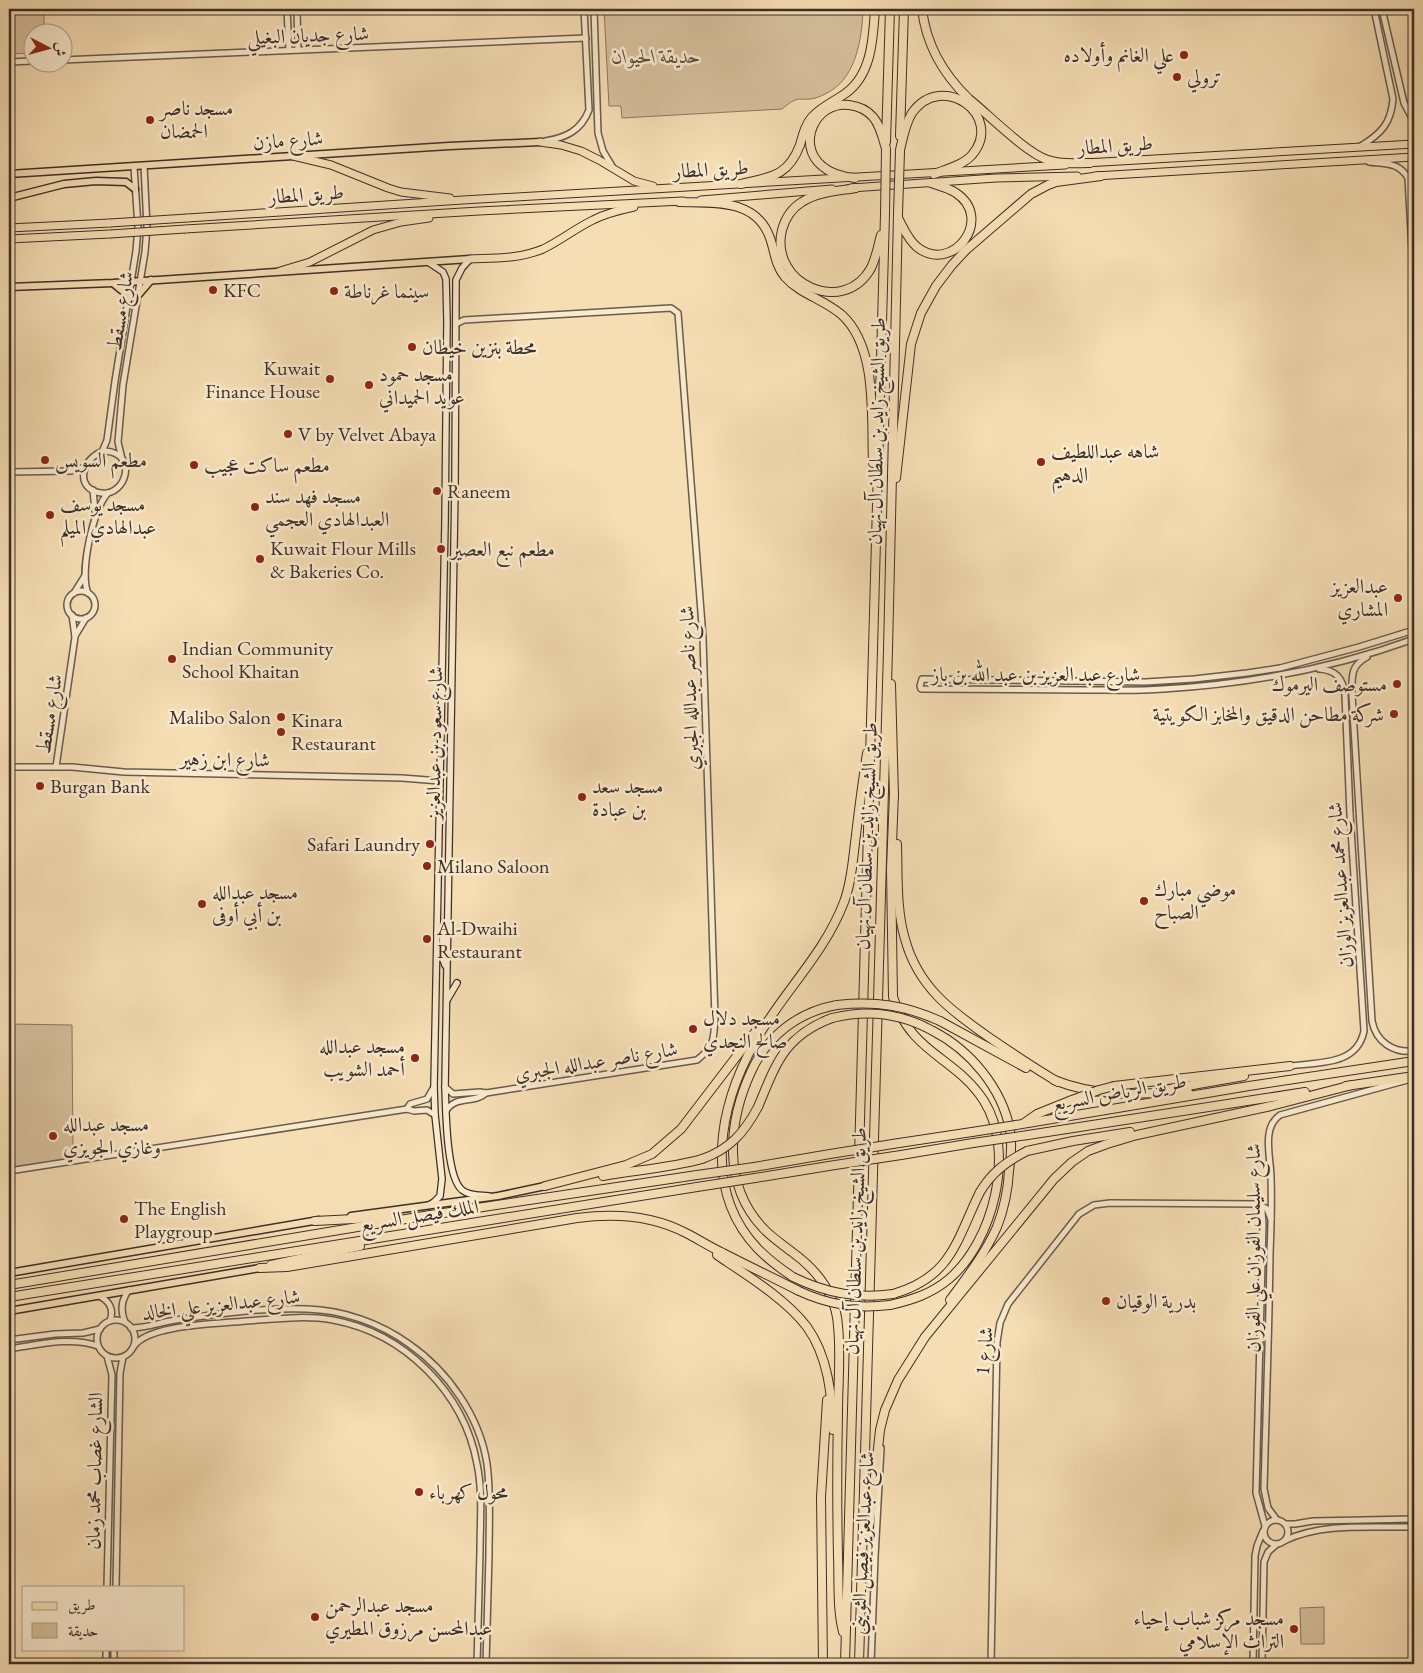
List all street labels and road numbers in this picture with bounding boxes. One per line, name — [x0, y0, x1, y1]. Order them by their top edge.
street label: شارع جديان البغيلي — [246, 20, 370, 57]
street label: شارع مازن — [252, 125, 324, 160]
street label: طريق المطار — [1074, 129, 1154, 161]
street label: طريق المطار — [671, 154, 749, 184]
street label: طريق المطار — [265, 178, 345, 210]
street label: شارع مسقط — [101, 269, 144, 354]
street label: طريق الشيخ زايد بن سلطان آل نهيان — [861, 317, 896, 545]
street label: شارع ناصر عبدالله الجبري — [673, 605, 710, 771]
street label: شارع عبد العزيز بن عبد الله بن باز — [930, 659, 1140, 692]
street label: شارع سعود بن عبدالعزيز — [420, 666, 453, 822]
street label: شارع مسقط — [30, 672, 73, 757]
street label: طريق الشيخ زايد بن سلطان آل نهيان — [849, 722, 888, 951]
street label: شارع ابن زهير — [178, 745, 270, 778]
street label: شارع محمد عبدالعزيز الوزان — [1321, 801, 1364, 969]
street label: شارع ناصر عبدالله الجبري — [513, 1035, 680, 1092]
street label: طريق الرياض السريع — [1049, 1067, 1189, 1122]
street label: طريق الشيخ زايد بن سلطان آل نهيان — [838, 1127, 877, 1356]
street label: شارع سليمان الفوزان علي الفوزان — [1240, 1143, 1273, 1353]
street label: الملك فيصل السريع — [358, 1193, 481, 1242]
street label: شارع عبدالعزيز علي الخالد — [141, 1283, 302, 1332]
street label: شارع 1 — [969, 1326, 1004, 1377]
street label: الشارع غصاب محمد زمان — [80, 1392, 113, 1550]
street label: شارع عبدالعزيز فيصل الثويني — [844, 1451, 885, 1636]

